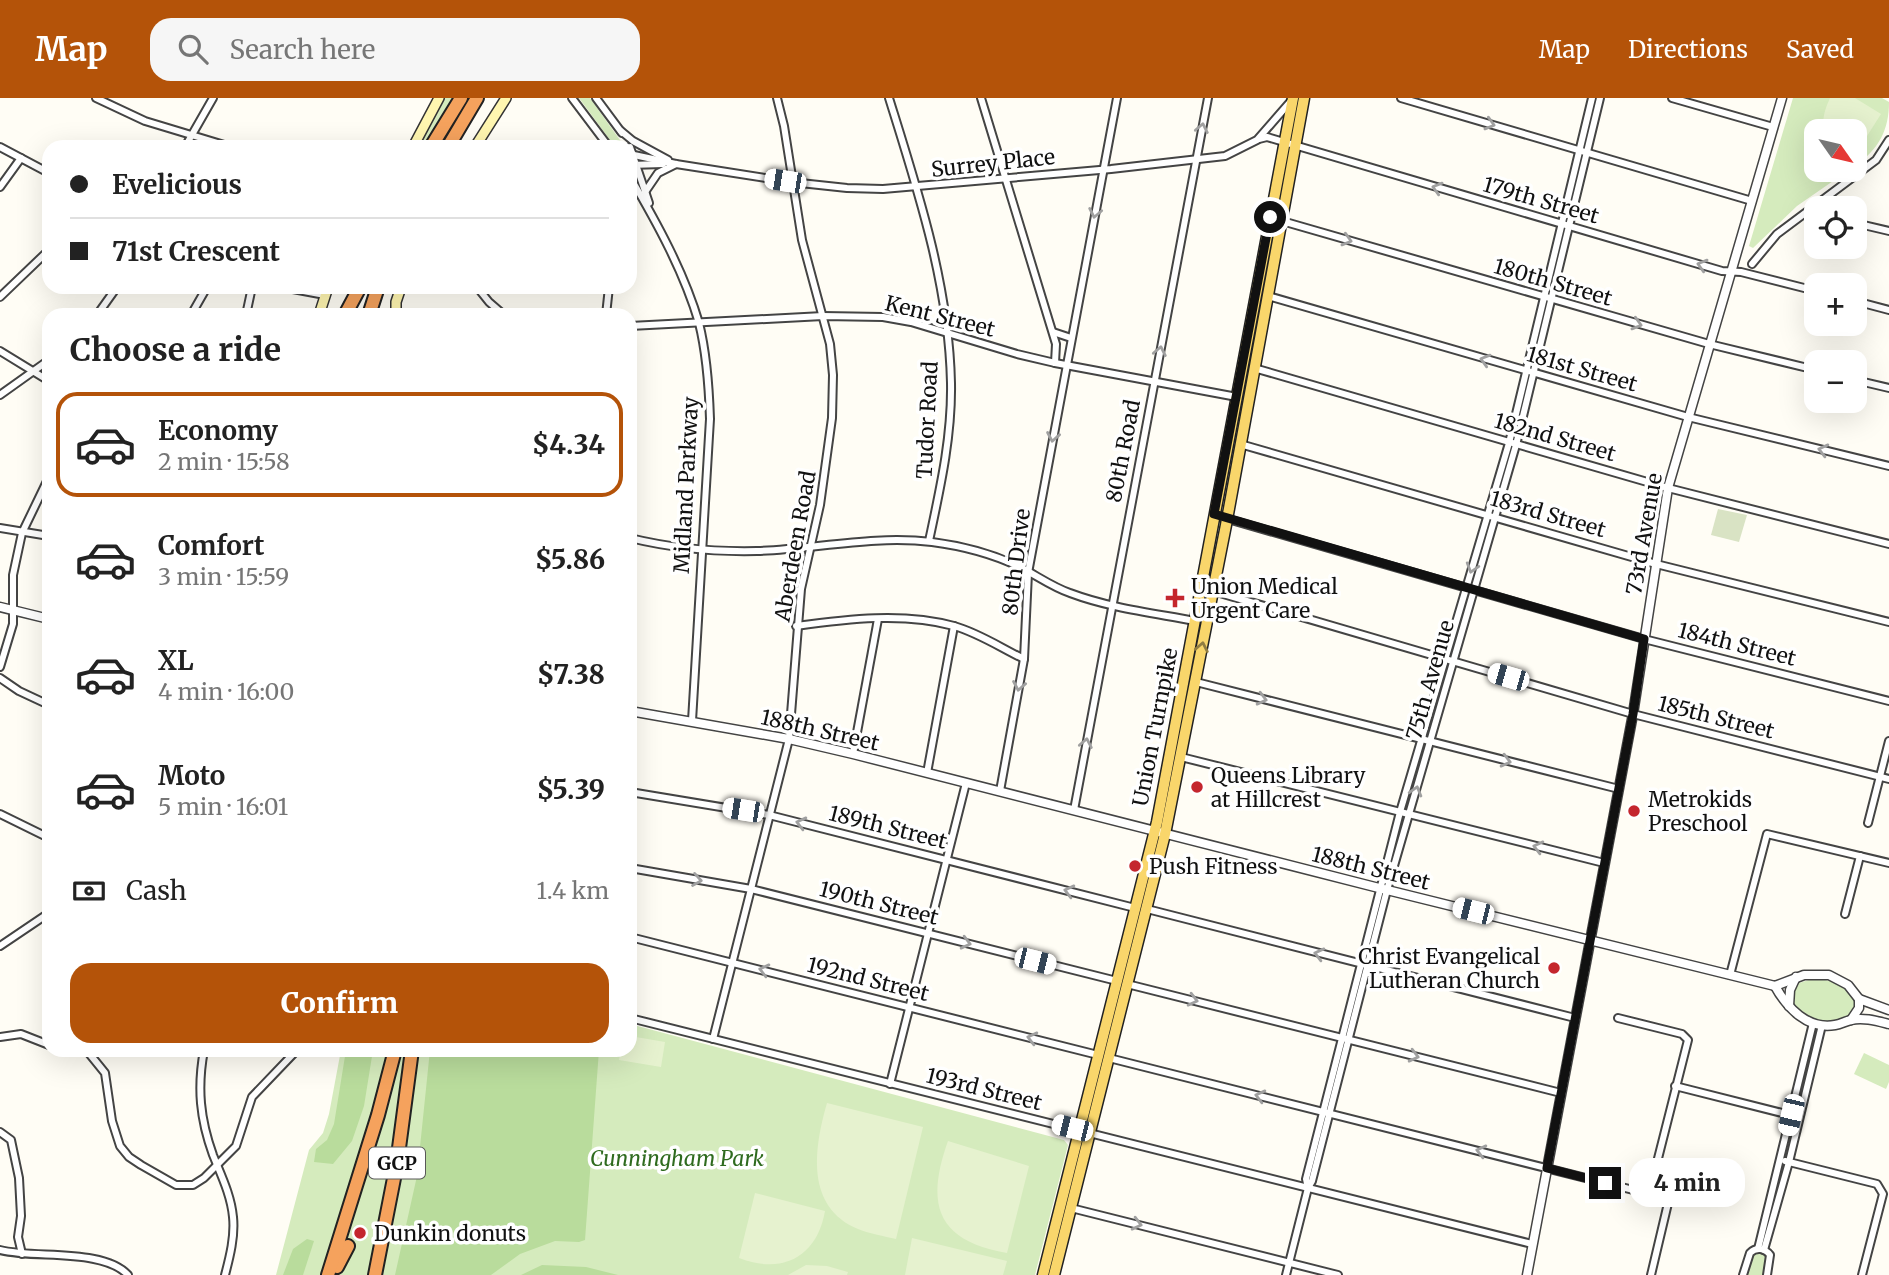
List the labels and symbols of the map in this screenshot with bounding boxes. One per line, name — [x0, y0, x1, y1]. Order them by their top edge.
one-way arrow — [1484, 116, 1496, 130]
north arrow — [1804, 119, 1867, 182]
one-way arrow — [1194, 122, 1209, 134]
street label: Surrey Place — [930, 143, 1056, 183]
car — [763, 167, 808, 195]
street label: 179th Street — [1480, 171, 1602, 229]
one-way arrow — [1431, 181, 1443, 196]
route start — [1254, 201, 1286, 233]
one-way arrow — [1088, 207, 1103, 219]
one-way arrow — [1341, 232, 1353, 247]
street label: 180th Street — [1491, 252, 1615, 312]
one-way arrow — [1697, 259, 1709, 274]
street label: Kent Street — [882, 289, 998, 343]
one-way arrow — [1631, 315, 1643, 330]
street label: 181st Street — [1524, 340, 1640, 398]
one-way arrow — [1152, 345, 1167, 357]
one-way arrow — [1479, 353, 1491, 368]
street label: Tudor Road — [910, 360, 944, 480]
street label: Midland Parkway — [668, 395, 704, 574]
street label: 80th Road — [1100, 397, 1146, 505]
street label: 182nd Street — [1491, 407, 1619, 467]
one-way arrow — [1046, 431, 1061, 443]
one-way arrow — [1817, 444, 1829, 458]
street label: Aberdeen Road — [768, 468, 822, 624]
street label: 73rd Avenue — [1620, 471, 1668, 597]
street label: 183rd Street — [1487, 485, 1609, 543]
street label: 80th Drive — [996, 507, 1036, 617]
one-way arrow — [1466, 561, 1481, 573]
place label: Union Medical Urgent Care — [1191, 573, 1338, 624]
marker: Union Medical Urgent Care — [1165, 588, 1185, 608]
street label: 184th Street — [1675, 616, 1799, 672]
street label: 75th Avenue — [1400, 617, 1460, 743]
one-way arrow — [1194, 641, 1209, 653]
street label: Union Turnpike — [1126, 645, 1184, 809]
car — [1485, 661, 1532, 693]
one-way arrow — [1012, 680, 1027, 692]
street label: 185th Street — [1655, 689, 1777, 745]
one-way arrow — [1256, 691, 1268, 705]
street label: 188th Street — [758, 703, 882, 757]
one-way arrow — [1078, 737, 1093, 749]
one-way arrow — [1500, 753, 1512, 767]
place label: Queens Library at Hillcrest — [1211, 762, 1366, 813]
marker: Queens Library at Hillcrest — [1189, 779, 1205, 795]
one-way arrow — [1408, 785, 1423, 797]
place label: Metrokids Preschool — [1648, 786, 1752, 837]
car — [721, 796, 766, 824]
street label: 189th Street — [826, 799, 950, 855]
marker: Metrokids Preschool — [1626, 803, 1642, 819]
one-way arrow — [795, 817, 807, 831]
street label: 188th Street — [1309, 840, 1433, 896]
one-way arrow — [1532, 841, 1544, 855]
place label: Push Fitness — [1149, 853, 1278, 880]
marker: Push Fitness — [1127, 858, 1143, 874]
one-way arrow — [691, 872, 703, 887]
street label: 190th Street — [817, 875, 941, 931]
one-way arrow — [1063, 885, 1075, 899]
car — [1451, 896, 1496, 926]
one-way arrow — [960, 935, 972, 949]
place label: Christ Evangelical Lutheran Church — [1358, 943, 1540, 994]
car — [1013, 946, 1058, 976]
one-way arrow — [1313, 948, 1325, 962]
street label: 192nd Street — [804, 951, 932, 1007]
marker: Christ Evangelical Lutheran Church — [1546, 960, 1562, 976]
one-way arrow — [758, 964, 770, 978]
one-way arrow — [1187, 992, 1199, 1006]
one-way arrow — [1026, 1032, 1038, 1046]
one-way arrow — [1407, 1048, 1419, 1062]
street label: 193rd Street — [923, 1062, 1045, 1116]
one-way arrow — [1254, 1090, 1266, 1104]
car — [1777, 1092, 1806, 1138]
car — [1050, 1113, 1095, 1143]
park label: Cunningham Park — [590, 1145, 764, 1172]
one-way arrow — [1475, 1145, 1487, 1159]
road number: GCP — [369, 1148, 425, 1178]
callout: 4 min — [1630, 1158, 1745, 1208]
route end — [1589, 1167, 1621, 1199]
one-way arrow — [1131, 1216, 1143, 1230]
place label: Dunkin donuts — [374, 1220, 526, 1247]
marker: Dunkin donuts — [352, 1225, 368, 1241]

